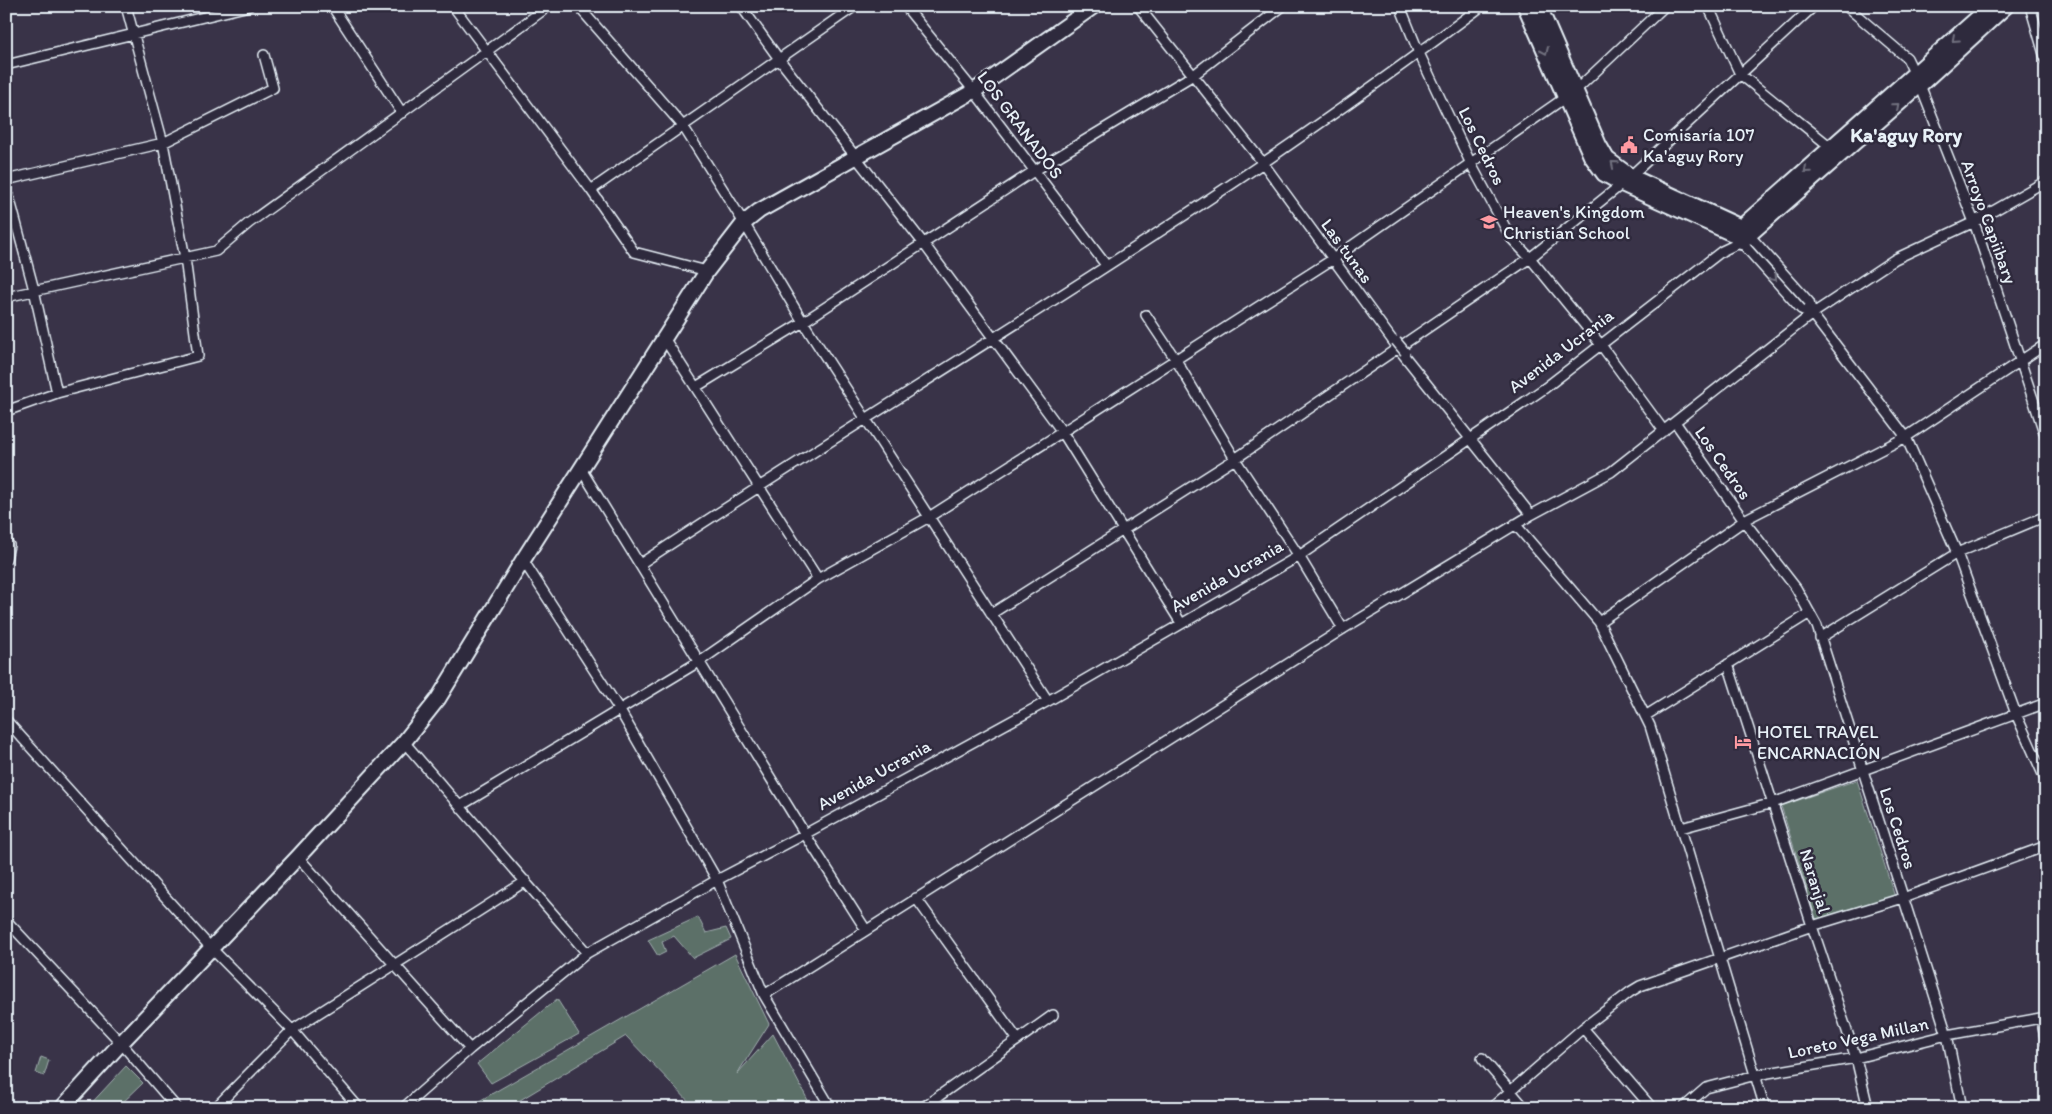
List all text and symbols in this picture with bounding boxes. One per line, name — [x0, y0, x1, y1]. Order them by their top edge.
one-way arrow — [1951, 33, 1960, 42]
one-way arrow — [1539, 46, 1549, 55]
street label: LOS GRANADOS — [972, 67, 1068, 183]
street label: Los Cedros — [1454, 103, 1510, 189]
one-way arrow — [1891, 103, 1900, 112]
district label: Ka'aguy Rory — [1850, 123, 1962, 148]
place label: Comisaría 107 Ka'aguy Rory — [1643, 124, 1755, 167]
public building icon: Comisaría 107 Ka'aguy Rory — [1619, 135, 1639, 155]
street label: Arroyo Capiibary — [1956, 157, 2022, 288]
one-way arrow — [1610, 161, 1619, 170]
one-way arrow — [1804, 164, 1813, 172]
place label: Heaven's Kingdom Christian School — [1503, 201, 1645, 244]
school or university icon: Heaven's Kingdom Christian School — [1479, 212, 1499, 232]
street label: Las tunas — [1316, 214, 1378, 288]
one-way arrow — [1768, 273, 1777, 282]
street label: Avenida Ucrania — [1504, 304, 1619, 398]
street label: Los Cedros — [1690, 422, 1756, 504]
street label: Avenida Ucrania — [1167, 535, 1288, 617]
place label: HOTEL TRAVEL ENCARNACIÓN — [1757, 721, 1880, 764]
hotel icon: HOTEL TRAVEL ENCARNACIÓN — [1733, 732, 1753, 752]
street label: Avenida Ucrania — [813, 734, 935, 815]
street label: Los Cedros — [1874, 784, 1922, 872]
street label: Naranjal — [1795, 846, 1835, 916]
street label: Loreto Vega Millan — [1786, 1012, 1930, 1064]

